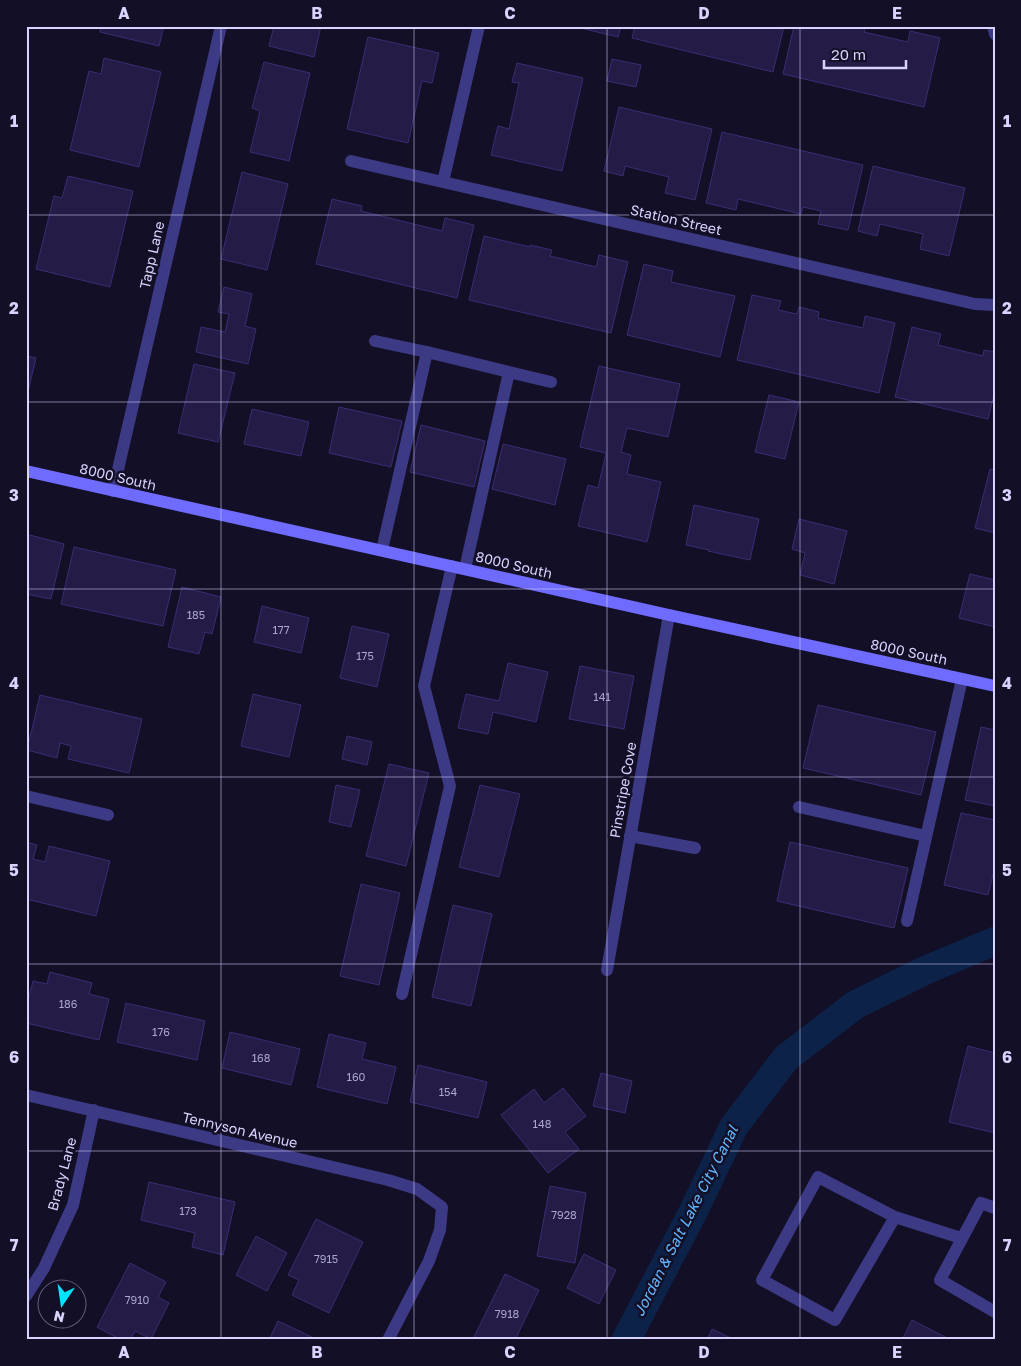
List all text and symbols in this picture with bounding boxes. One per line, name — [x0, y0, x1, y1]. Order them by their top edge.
text: A — [118, 3, 130, 23]
text: B — [311, 3, 323, 23]
text: C — [504, 3, 516, 23]
text: D — [698, 3, 710, 23]
text: E — [892, 3, 902, 23]
scale bar — [824, 38, 906, 70]
text: 20 m — [831, 45, 866, 63]
text: 1 — [10, 111, 18, 131]
text: 1 — [1003, 111, 1011, 131]
street label: Station Street — [629, 201, 724, 238]
street label: Tapp Lane — [135, 219, 168, 290]
text: 2 — [9, 298, 19, 318]
text: 2 — [1002, 298, 1012, 318]
street label: 8000 South — [78, 459, 158, 494]
text: 3 — [9, 485, 19, 505]
text: 3 — [1002, 485, 1012, 505]
street label: 8000 South — [474, 547, 554, 582]
house number: 185 — [187, 608, 205, 621]
house number: 177 — [273, 623, 290, 636]
street label: 8000 South — [869, 635, 949, 668]
house number: 175 — [356, 649, 374, 662]
text: 4 — [9, 673, 19, 693]
text: 4 — [1002, 673, 1012, 693]
house number: 141 — [593, 690, 611, 703]
street label: Pinstripe Cove — [606, 741, 639, 839]
text: 5 — [9, 860, 19, 880]
text: 5 — [1002, 860, 1012, 880]
house number: 186 — [59, 997, 78, 1010]
house number: 176 — [152, 1025, 170, 1038]
text: 6 — [9, 1047, 19, 1067]
text: 6 — [1002, 1047, 1012, 1067]
house number: 168 — [252, 1051, 271, 1064]
house number: 160 — [347, 1070, 366, 1083]
house number: 154 — [439, 1085, 457, 1098]
street label: Tennyson Avenue — [181, 1108, 299, 1151]
house number: 148 — [533, 1117, 552, 1130]
water label: Jordan & Salt Lake City Canal — [629, 1121, 743, 1319]
street label: Brady Lane — [44, 1135, 79, 1212]
house number: 173 — [179, 1204, 197, 1217]
house number: 7928 — [551, 1208, 577, 1221]
text: 7 — [10, 1235, 19, 1255]
text: 7 — [1003, 1235, 1012, 1255]
house number: 7915 — [314, 1252, 338, 1265]
north arrow — [38, 1278, 88, 1328]
house number: 7910 — [125, 1293, 149, 1306]
house number: 7918 — [495, 1307, 520, 1320]
text: N — [52, 1308, 66, 1327]
text: A — [118, 1342, 130, 1362]
text: B — [311, 1342, 323, 1362]
text: C — [504, 1342, 516, 1362]
text: D — [698, 1342, 710, 1362]
text: E — [892, 1342, 902, 1362]

